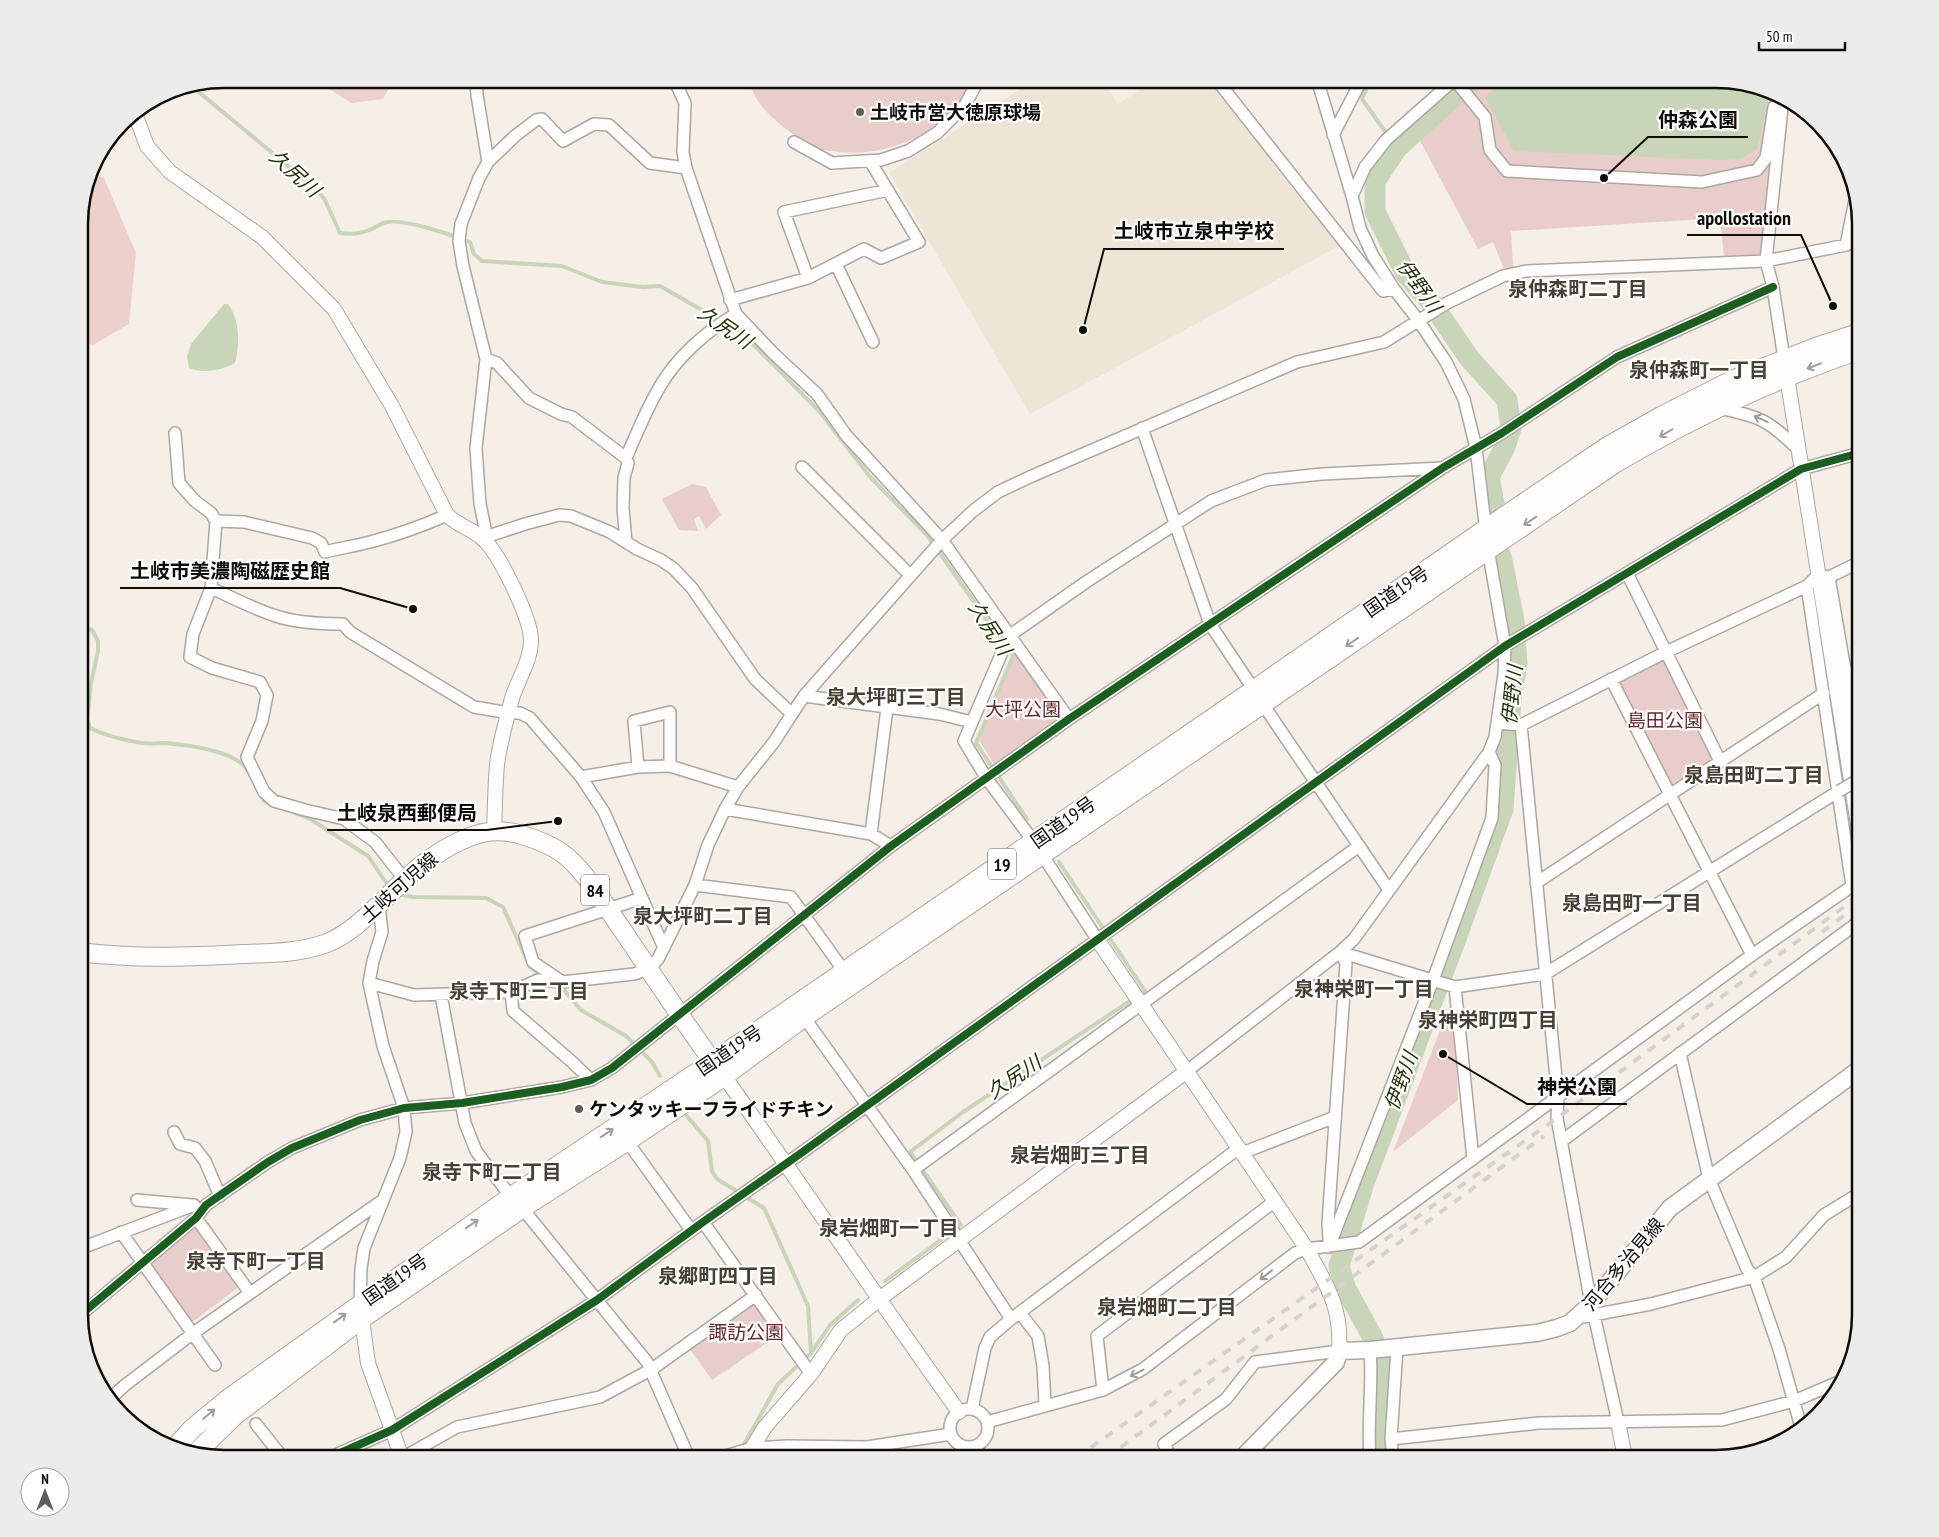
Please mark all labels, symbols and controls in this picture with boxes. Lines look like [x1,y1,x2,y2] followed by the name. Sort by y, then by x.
[1759,20,1845,52] scale bar
[1766,27,1792,46] text: 50 m
[870,100,1041,124] place label: 土岐市営大徳原球場
[1648,102,1748,137] callout: 仲森公園
[854,106,866,118] marker: 土岐市営大徳原球場
[1658,107,1738,133] text: 仲森公園
[264,143,327,204] water label: 久尻川
[1687,200,1801,235] callout: apollostation
[1697,205,1791,231] text: apollostation
[1104,214,1284,249] callout: 土岐市立泉中学校
[1114,218,1274,244] text: 土岐市立泉中学校
[1391,254,1448,320] water label: 伊野川
[1508,276,1648,302] district label: 泉仲森町二丁目
[693,299,759,356] water label: 久尻川
[1629,357,1769,383] district label: 泉仲森町一丁目
[1807,362,1822,371] one-way arrow
[1754,414,1769,424] one-way arrow
[1659,428,1674,438] one-way arrow
[1523,516,1537,526] one-way arrow
[120,553,340,588] callout: 土岐市美濃陶磁歴史館
[130,558,330,584] text: 土岐市美濃陶磁歴史館
[1359,560,1433,622] street label: 国道19号
[963,596,1018,662] water label: 久尻川
[1345,637,1359,647] one-way arrow
[1496,662,1528,726] water label: 伊野川
[826,684,966,710] district label: 泉大坪町三丁目
[985,697,1061,721] park label: 大坪公園
[1627,708,1703,732] park label: 島田公園
[1684,762,1824,788] district label: 泉島田町二丁目
[1026,791,1100,853] street label: 国道19号
[327,795,487,830] callout: 土岐泉西郵便局
[337,800,477,826] text: 土岐泉西郵便局
[355,847,443,927] street label: 土岐可児線
[988,849,1016,880] road number: 19
[581,874,609,906] road number: 84
[1562,890,1702,916] district label: 泉島田町一丁目
[633,903,773,929] district label: 泉大坪町二丁目
[1294,976,1434,1002] district label: 泉神栄町一丁目
[449,978,589,1004] district label: 泉寺下町三丁目
[1418,1007,1558,1033] district label: 泉神栄町四丁目
[692,1019,766,1081] street label: 国道19号
[1379,1046,1424,1114] water label: 伊野川
[982,1048,1048,1105] water label: 久尻川
[1527,1069,1627,1104] callout: 神栄公園
[1537,1074,1617,1100] text: 神栄公園
[589,1097,834,1121] place label: ケンタッキーフライドチキン
[573,1103,585,1115] marker: ケンタッキーフライドチキン
[599,1127,613,1137] one-way arrow
[1010,1142,1150,1168] district label: 泉岩畑町三丁目
[422,1159,562,1185] district label: 泉寺下町二丁目
[1577,1213,1669,1315] street label: 河合多治見線
[819,1215,959,1241] district label: 泉岩畑町一丁目
[465,1219,479,1229] one-way arrow
[186,1248,326,1274] district label: 泉寺下町一丁目
[358,1248,432,1310] street label: 国道19号
[658,1263,778,1289] district label: 泉郷町四丁目
[1260,1269,1273,1280] one-way arrow
[1097,1294,1237,1320] district label: 泉岩畑町二丁目
[333,1313,347,1323] one-way arrow
[708,1320,784,1344] park label: 諏訪公園
[1129,1368,1144,1378] one-way arrow
[202,1409,215,1420] one-way arrow
[20,1467,70,1517] north arrow
[41,1470,49,1488] text: N

